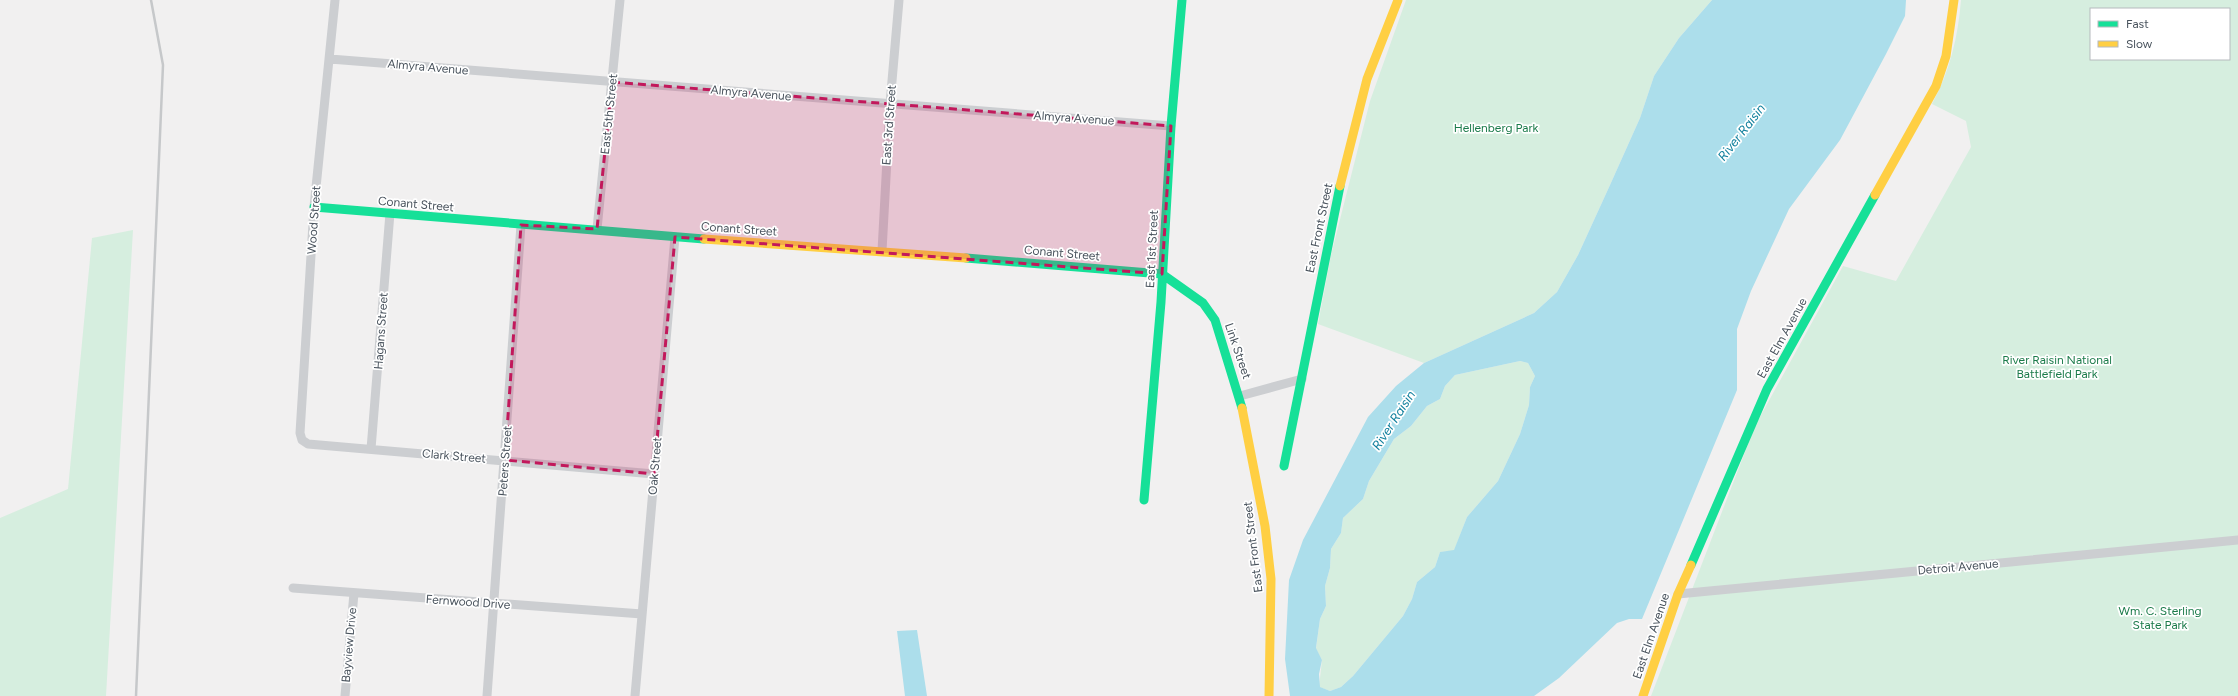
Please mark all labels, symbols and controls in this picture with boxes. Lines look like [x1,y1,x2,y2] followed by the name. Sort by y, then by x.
[2090,8,2230,60] legend
[2126,17,2149,31] text: Fast
[2126,37,2153,51] text: Slow
[387,57,469,78] street label: Almyra Avenue
[598,73,620,155] street label: East 5th Street
[710,83,792,104] street label: Almyra Avenue
[879,84,899,166] street label: East 3rd Street
[1715,101,1768,164] water label: River Raisin
[1033,108,1115,128] street label: Almyra Avenue
[1454,121,1538,135] park label: Hellenberg Park
[1303,181,1335,274] street label: East Front Street
[305,185,323,255] street label: Wood Street
[377,194,455,214] street label: Conant Street
[1143,209,1161,288] street label: East 1st Street
[700,219,778,239] street label: Conant Street
[1023,243,1101,263] street label: Conant Street
[371,292,391,370] street label: Hagans Street
[1754,295,1810,381] street label: East Elm Avenue
[1222,321,1254,381] street label: Link Street
[2002,353,2112,381] park label: River Raisin National Battlefield Park
[1369,388,1418,453] water label: River Raisin
[496,425,514,497] street label: Peters Street
[646,436,665,495] street label: Oak Street
[422,446,487,466] street label: Clark Street
[1240,500,1266,593] street label: East Front Street
[1917,556,2000,578] street label: Detroit Avenue
[1630,591,1672,681] street label: East Elm Avenue
[425,592,511,612] street label: Fernwood Drive
[2119,604,2201,632] park label: Wm. C. Sterling State Park
[339,606,359,683] street label: Bayview Drive

